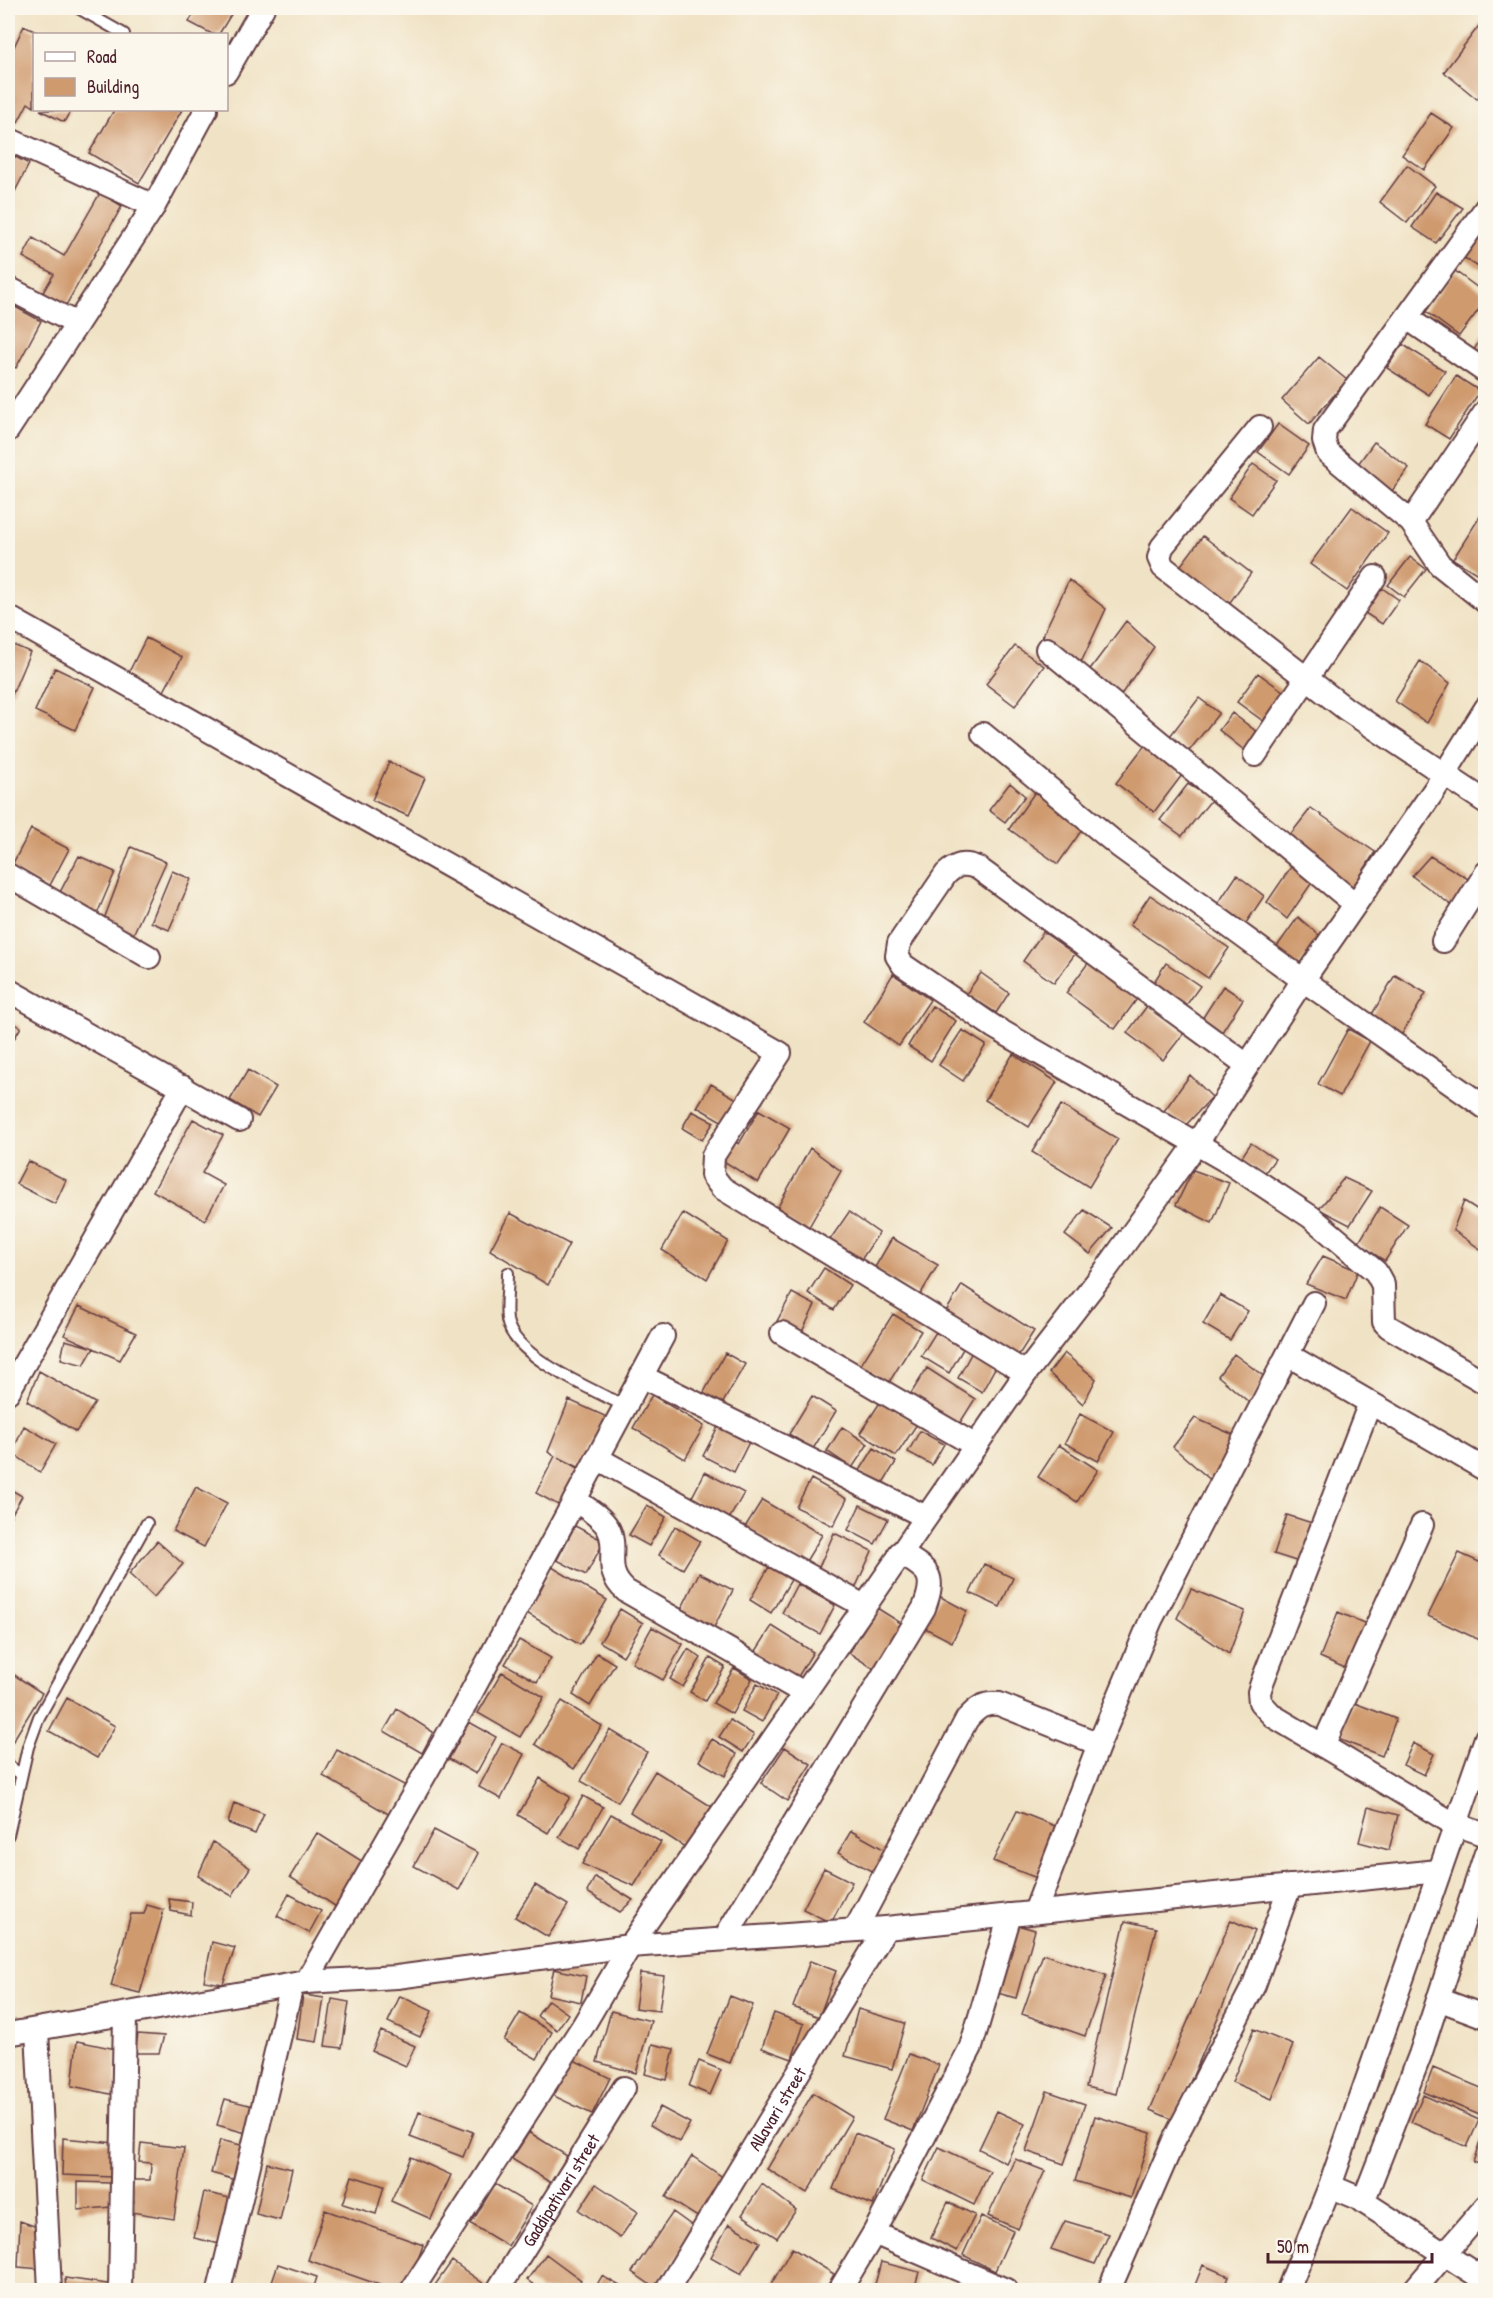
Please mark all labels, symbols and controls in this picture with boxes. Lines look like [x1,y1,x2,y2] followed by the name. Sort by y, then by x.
[33,33,228,111] legend
[87,44,117,69] text: Road
[87,74,139,99] text: Building
[742,2061,812,2155] street label: Allavari street
[516,2128,606,2251] street label: Gaddipativari street
[1268,2226,1432,2264] scale bar
[1277,2234,1309,2259] text: 50 m

